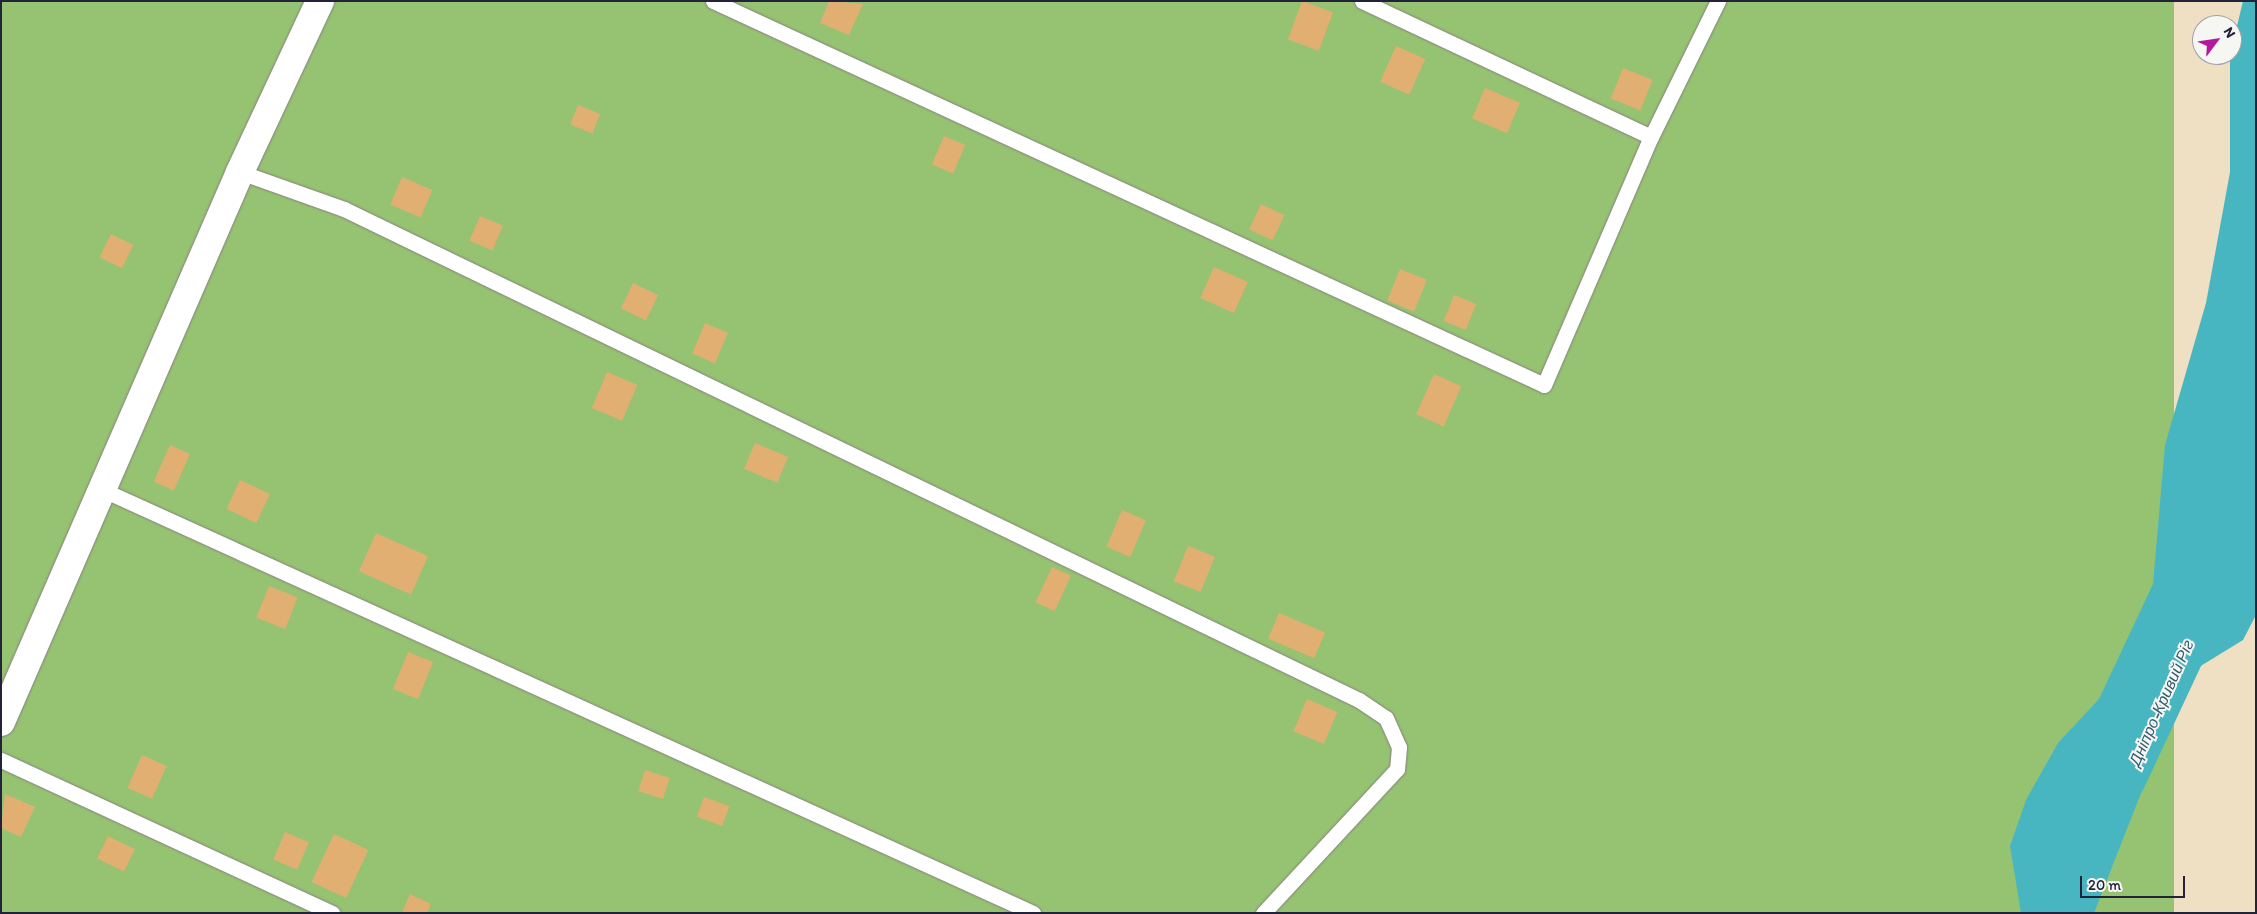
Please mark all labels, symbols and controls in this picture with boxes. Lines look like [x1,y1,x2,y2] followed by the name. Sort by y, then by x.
[2192,15,2242,65] north arrow
[2220,24,2239,41] text: N
[2126,637,2198,769] water label: Дніпро-Кривий Ріг
[2082,866,2187,898] scale bar
[2088,876,2121,894] text: 20 m

